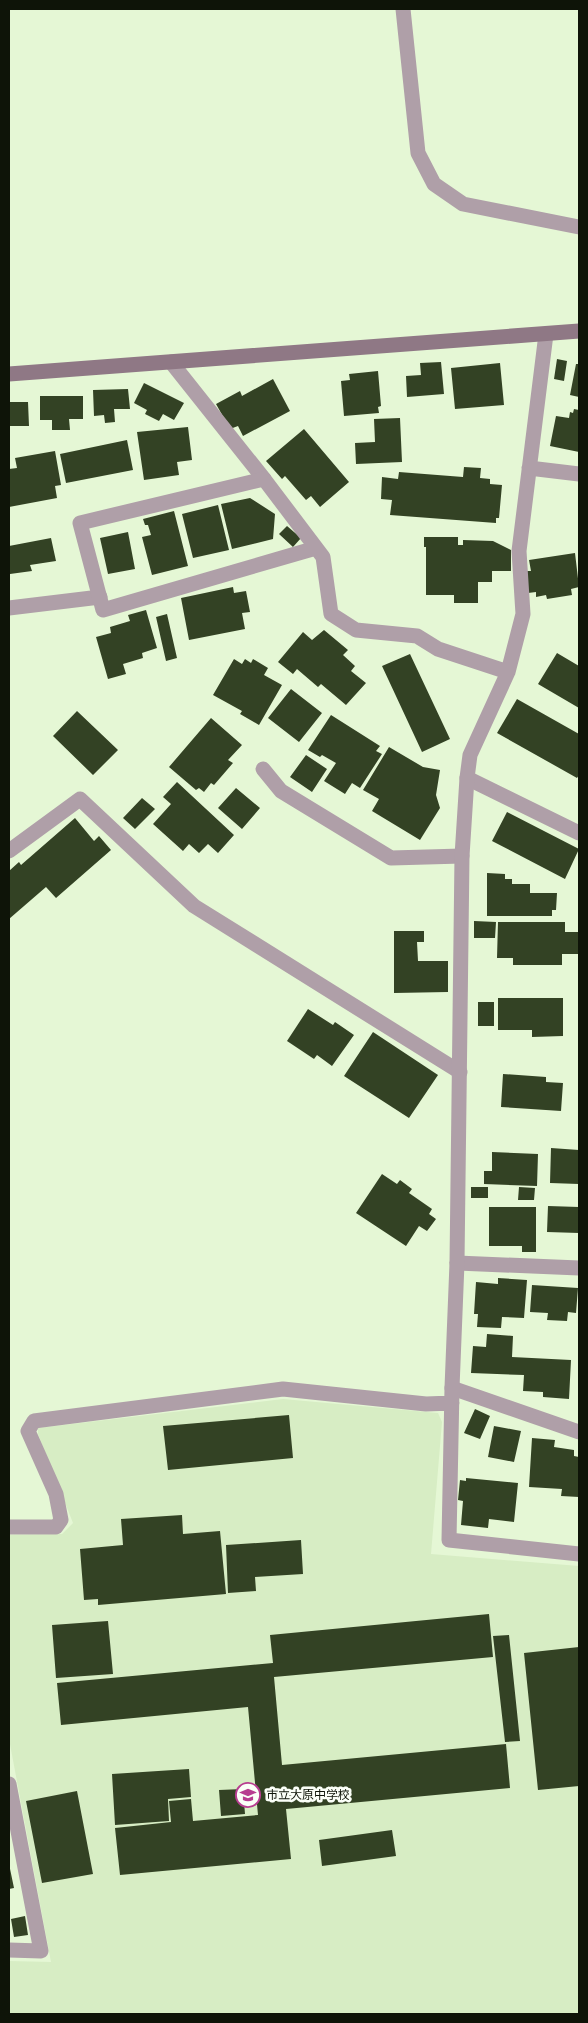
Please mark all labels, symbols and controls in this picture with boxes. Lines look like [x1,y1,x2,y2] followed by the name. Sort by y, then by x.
[235,1782,261,1808] school or university icon: 市立大原中学校
[266,1787,350,1802] place label: 市立大原中学校

